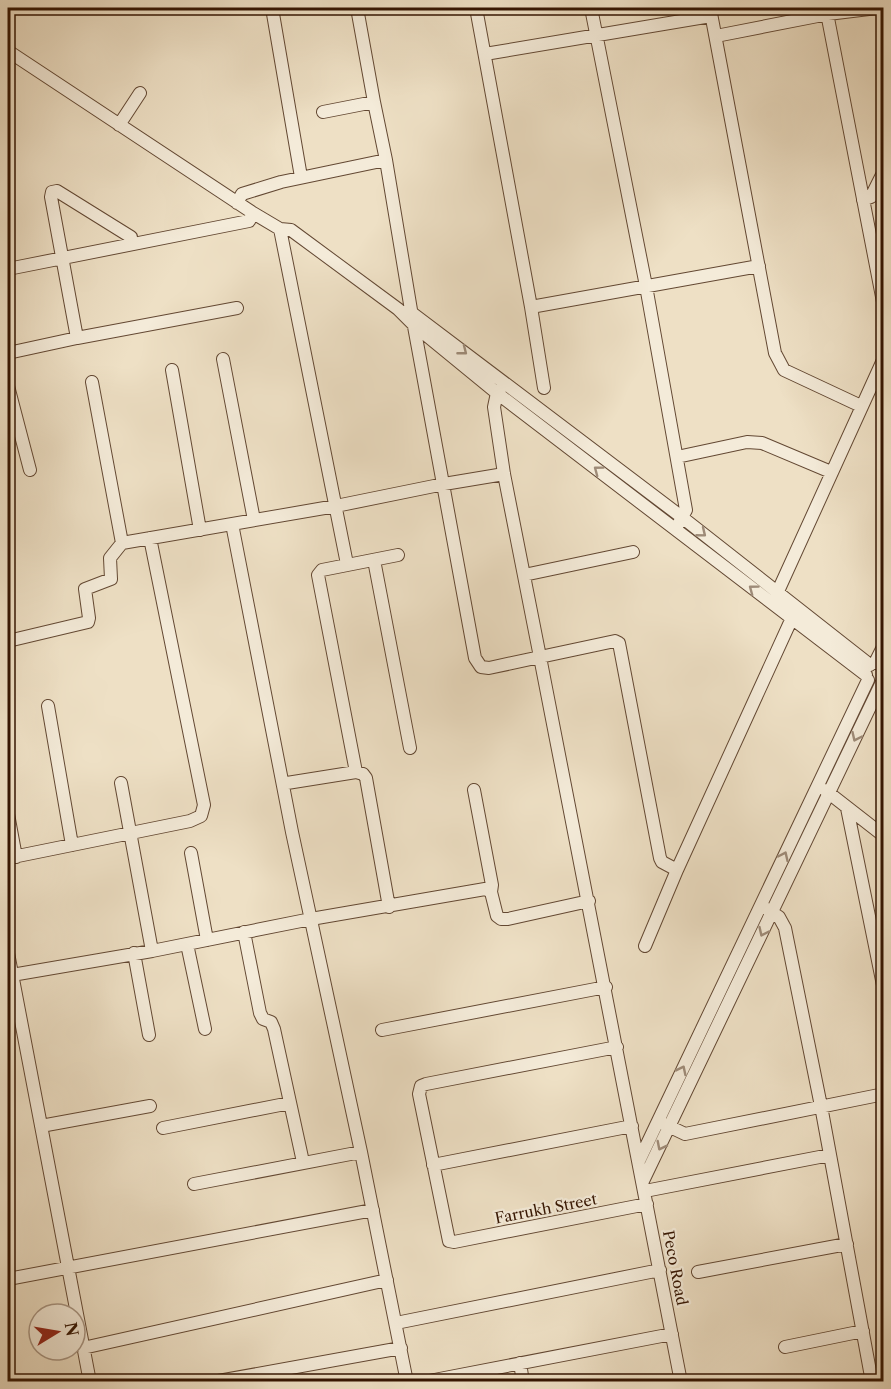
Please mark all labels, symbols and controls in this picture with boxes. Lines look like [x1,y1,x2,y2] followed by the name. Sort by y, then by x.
[457,344,468,355] one-way arrow
[594,467,605,478] one-way arrow
[695,526,706,537] one-way arrow
[749,585,760,596] one-way arrow
[851,731,863,742] one-way arrow
[777,851,789,862] one-way arrow
[759,926,771,937] one-way arrow
[675,1065,687,1076] one-way arrow
[657,1140,668,1151] one-way arrow
[493,1189,599,1228] street label: Farrukh Street
[659,1229,692,1307] street label: Peco Road
[27,1302,87,1362] north arrow
[61,1320,83,1338] text: N

